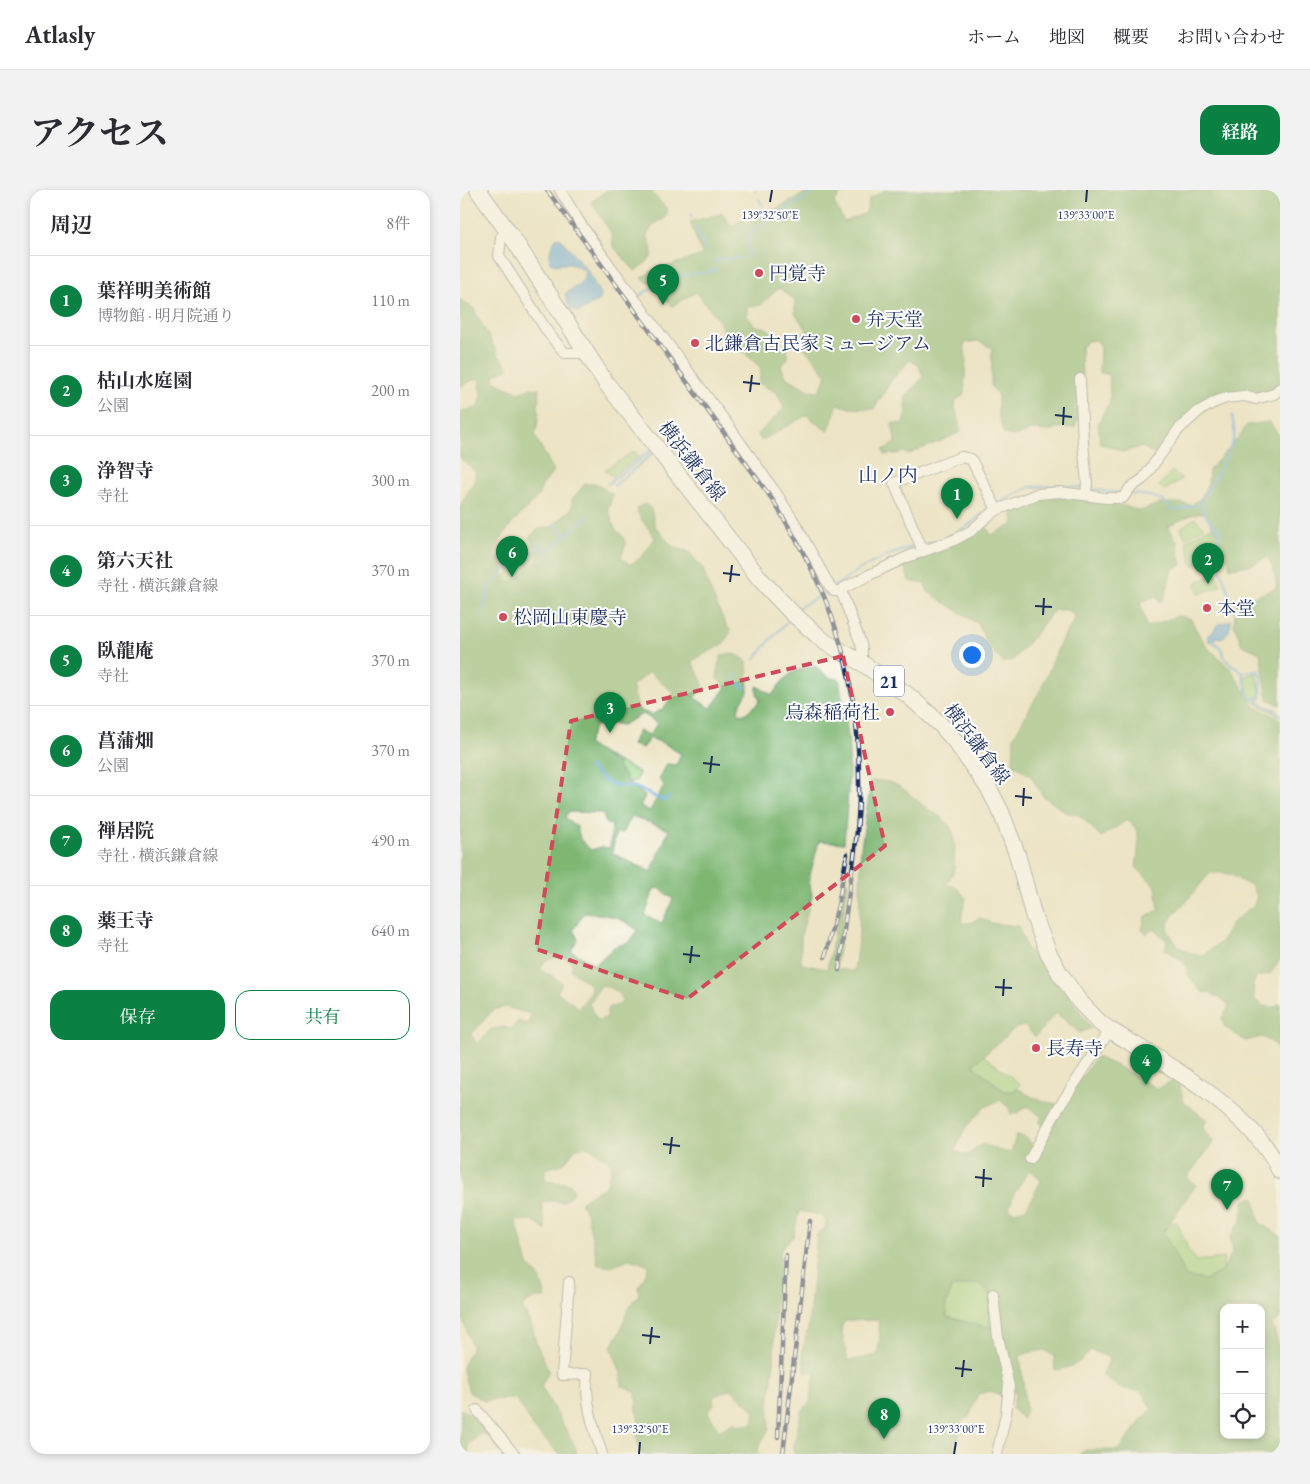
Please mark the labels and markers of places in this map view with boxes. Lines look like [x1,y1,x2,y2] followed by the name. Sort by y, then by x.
[769,261,826,286] place label: 円覚寺
[647,264,679,305] pin: 5
[753,267,765,279] marker: 円覚寺
[866,307,923,332] place label: 弁天堂
[850,313,862,325] marker: 弁天堂
[705,331,931,356] place label: 北鎌倉古民家ミュージアム
[689,337,701,349] marker: 北鎌倉古民家ミュージアム
[941,478,973,519] pin: 1
[496,536,528,577] pin: 6
[1192,543,1224,584] pin: 2
[1217,596,1255,621] place label: 本堂
[1201,602,1213,614] marker: 本堂
[513,605,627,630] place label: 松岡山東慶寺
[497,611,509,623] marker: 松岡山東慶寺
[594,692,626,733] pin: 3
[785,700,880,725] place label: 烏森稲荷社
[884,706,896,718] marker: 烏森稲荷社
[1046,1036,1103,1061] place label: 長寿寺
[1030,1042,1042,1054] marker: 長寿寺
[1130,1044,1162,1085] pin: 4
[1211,1169,1243,1210] pin: 7
[868,1398,900,1439] pin: 8

